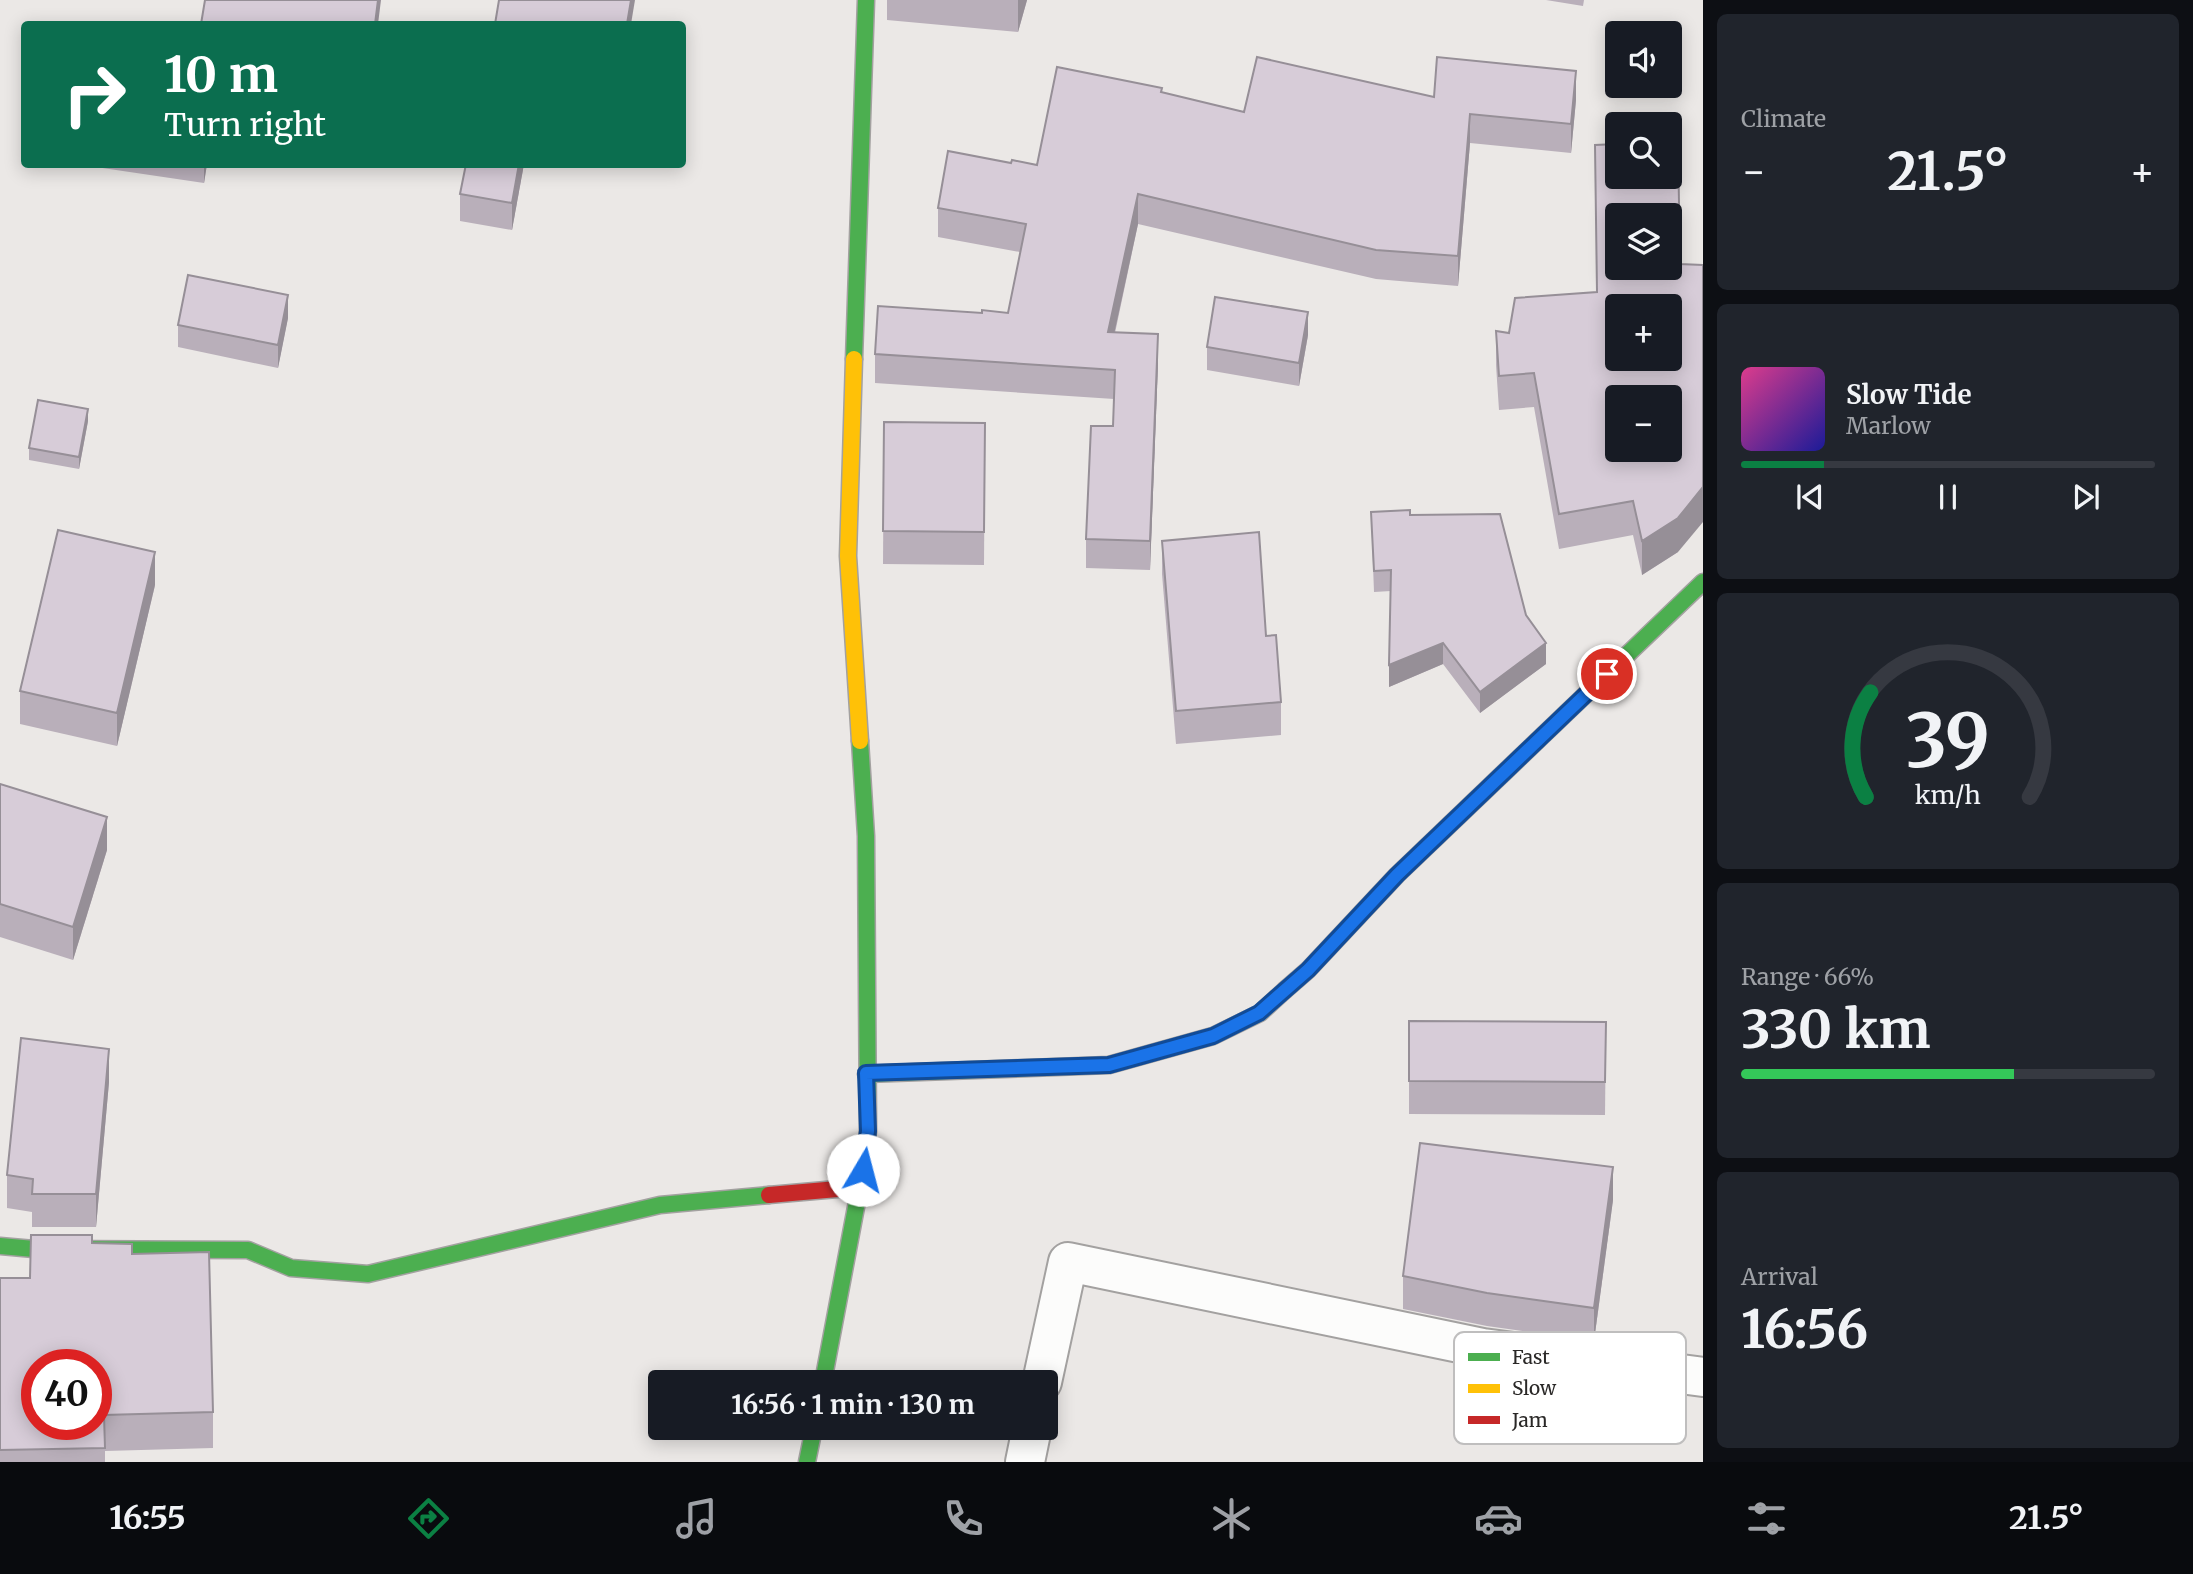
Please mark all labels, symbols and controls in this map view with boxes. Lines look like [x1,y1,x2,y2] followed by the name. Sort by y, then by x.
[1605,21,1682,462] map controls
[1605,21,1682,98] button: sound
[164,44,278,105] text: 10 m
[49,49,140,140] icon: right
[1741,104,1826,133] text: Climate
[164,105,326,145] text: Turn right
[1605,112,1682,189] button: search
[1887,139,2009,204] text: 21.5°
[1741,148,1766,195] text: −
[2130,148,2155,195] text: +
[1605,203,1682,280] button: layers
[1605,294,1682,371] button: +
[1846,378,1972,411] text: Slow Tide
[1605,385,1682,462] button: −
[1846,411,1931,440] text: Marlow
[1791,478,1829,516] icon: previous
[1929,478,1967,516] icon: pause
[2067,478,2105,516] icon: next
[1577,644,1637,704] pin
[1588,655,1626,693] icon: arrive
[1906,695,1990,787] text: 39
[1915,779,1981,811] text: km/h
[1741,962,1874,991] text: Range · 66%
[1741,997,1931,1062] text: 330 km
[826,1133,900,1207] position arrow
[1741,1262,1818,1291] text: Arrival
[1741,1297,1868,1362] text: 16:56
[1454,1332,1686,1444] legend
[1512,1345,1550,1369] text: Fast
[21,1349,112,1440] speed limit sign: 40
[1512,1376,1557,1400] text: Slow
[731,1388,975,1421] text: 16:56 · 1 min · 130 m
[1511,1408,1548,1432] text: Jam
[404,1494,453,1543] icon: directions
[672,1494,721,1543] icon: music
[939,1494,988,1543] icon: phone
[1207,1494,1256,1543] icon: climate
[1474,1494,1523,1543] icon: car
[1742,1494,1791,1543] icon: filters
[109,1498,186,1538] text: 16:55
[2009,1498,2084,1538] text: 21.5°

